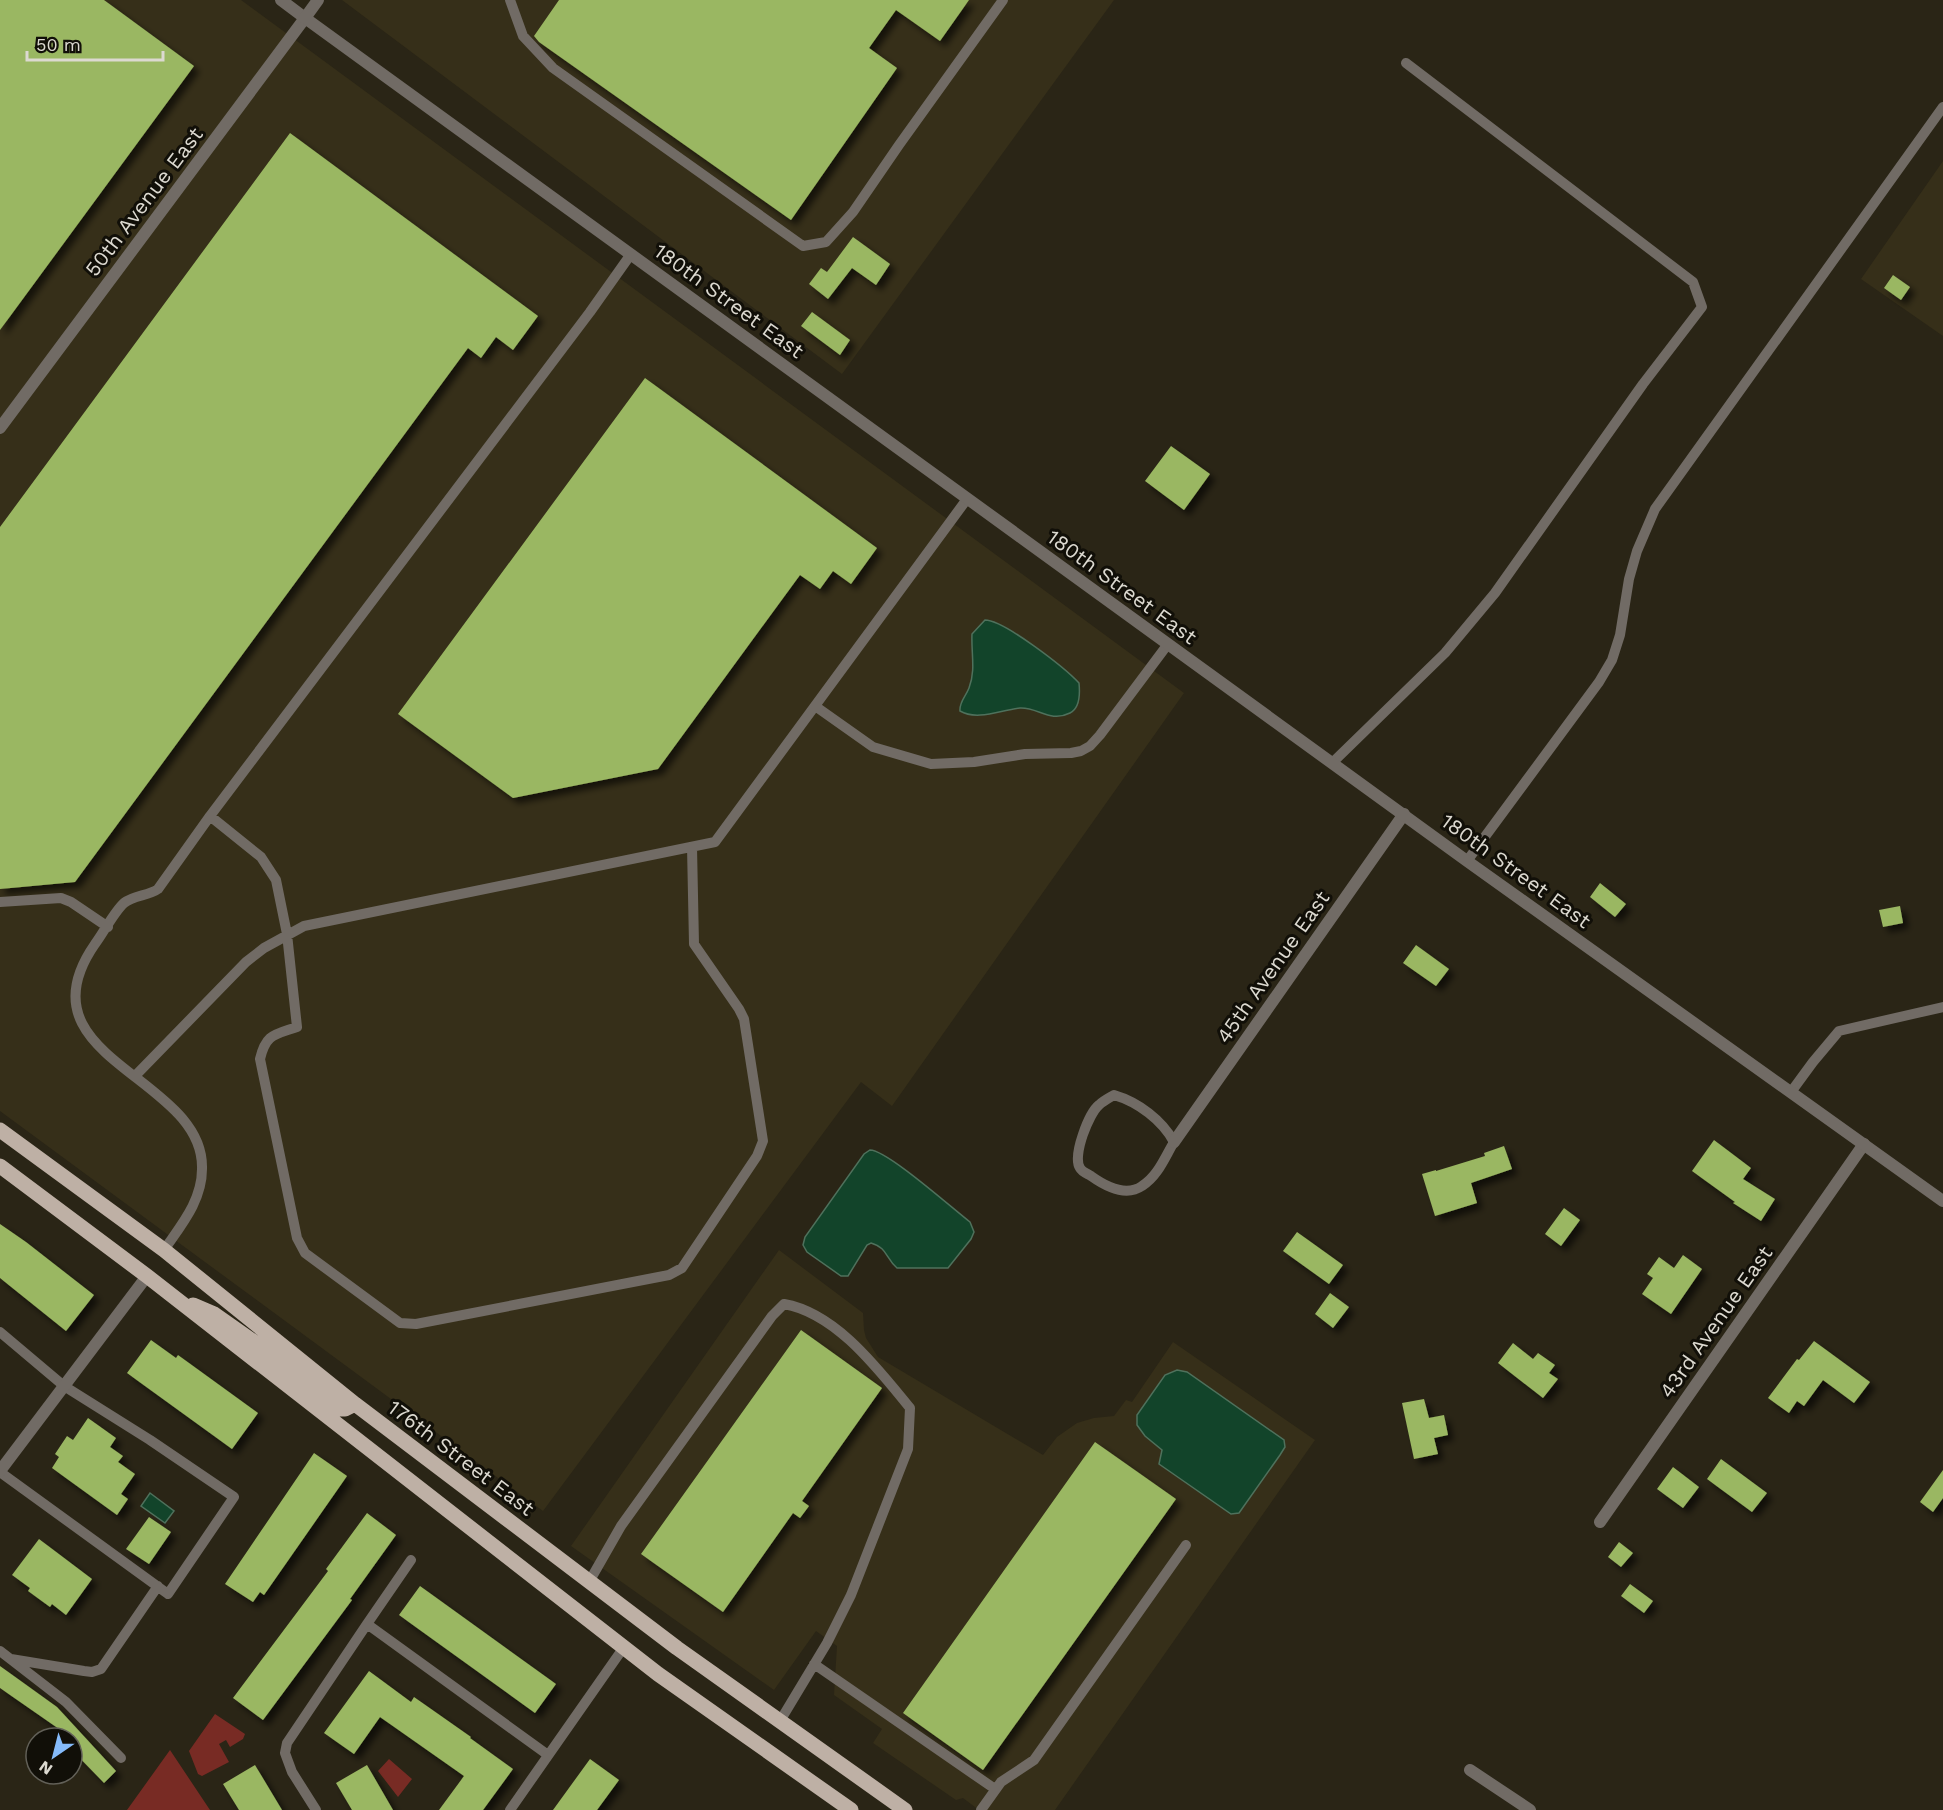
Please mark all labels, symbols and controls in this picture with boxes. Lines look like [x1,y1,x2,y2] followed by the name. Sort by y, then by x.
[27,24,164,62] scale bar
[36,34,81,55] text: 50 m
[79,122,208,281] street label: 50th Avenue East
[650,238,809,363] street label: 180th Street East
[1043,524,1202,649] street label: 180th Street East
[1437,808,1596,933] street label: 180th Street East
[1211,886,1334,1048] street label: 45th Avenue East
[1654,1241,1777,1402] street label: 43rd Avenue East
[383,1394,540,1521] street label: 176th Street East
[24,1726,84,1786] north arrow
[35,1757,56,1779] text: N

